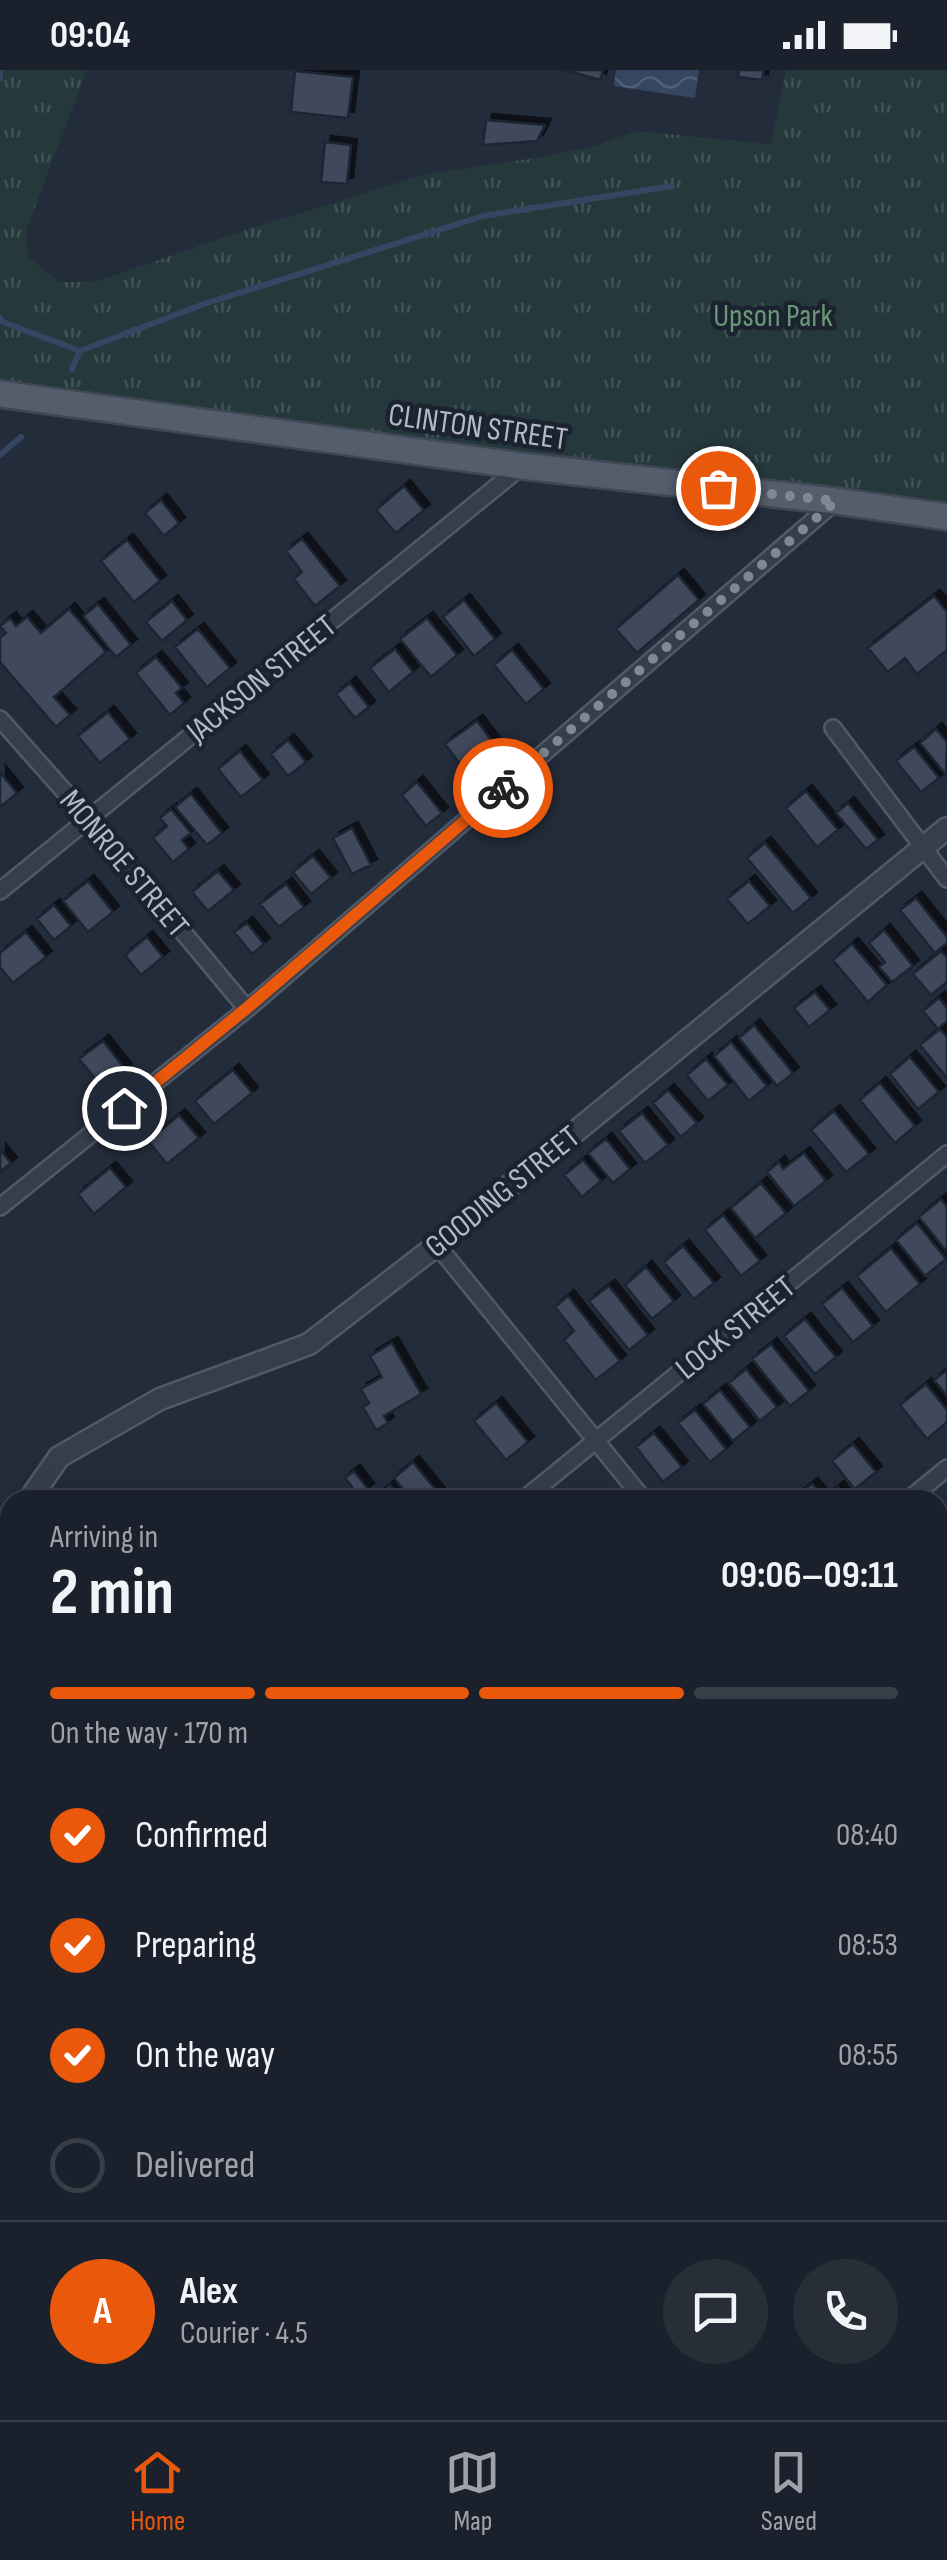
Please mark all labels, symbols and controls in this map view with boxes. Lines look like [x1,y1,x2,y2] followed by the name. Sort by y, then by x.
[50,13,130,58] text: 09:04
[713,297,833,336] park label: Upson Park
[386,396,570,459] street label: CLINTON STREET
[676,446,761,531] pin
[691,461,746,516] icon: bag
[178,607,345,752] street label: JACKSON STREET
[453,738,553,838] courier
[476,761,531,816] icon: bike
[51,782,197,946] street label: MONROE STREET
[82,1066,167,1151] pin
[97,1081,152,1136] icon: home
[418,1118,588,1266] street label: GOODING STREET
[668,1268,804,1388] street label: LOCK STREET
[50,1518,158,1557] text: Arriving in
[721,1553,898,1598] text: 09:06–09:11
[50,1555,174,1633] text: 2 min
[50,1714,248,1753] text: On the way · 170 m
[50,1808,105,1863] icon: check
[135,1813,268,1858] text: Confirmed
[836,1816,898,1855] text: 08:40
[50,1918,105,1973] icon: check
[135,1923,256,1968] text: Preparing
[837,1926,898,1965] text: 08:53
[50,2028,105,2083] icon: check
[135,2033,275,2078] text: On the way
[838,2036,898,2075] text: 08:55
[135,2143,255,2188] text: Delivered
[663,2259,768,2364] button: chat
[793,2259,898,2364] button: phone
[180,2269,238,2314] text: Alex
[93,2289,112,2334] text: A
[180,2314,308,2353] text: Courier · 4.5
[130,2445,185,2538] tab: Home
[445,2445,500,2538] tab: Map
[761,2445,817,2538] tab: Saved

